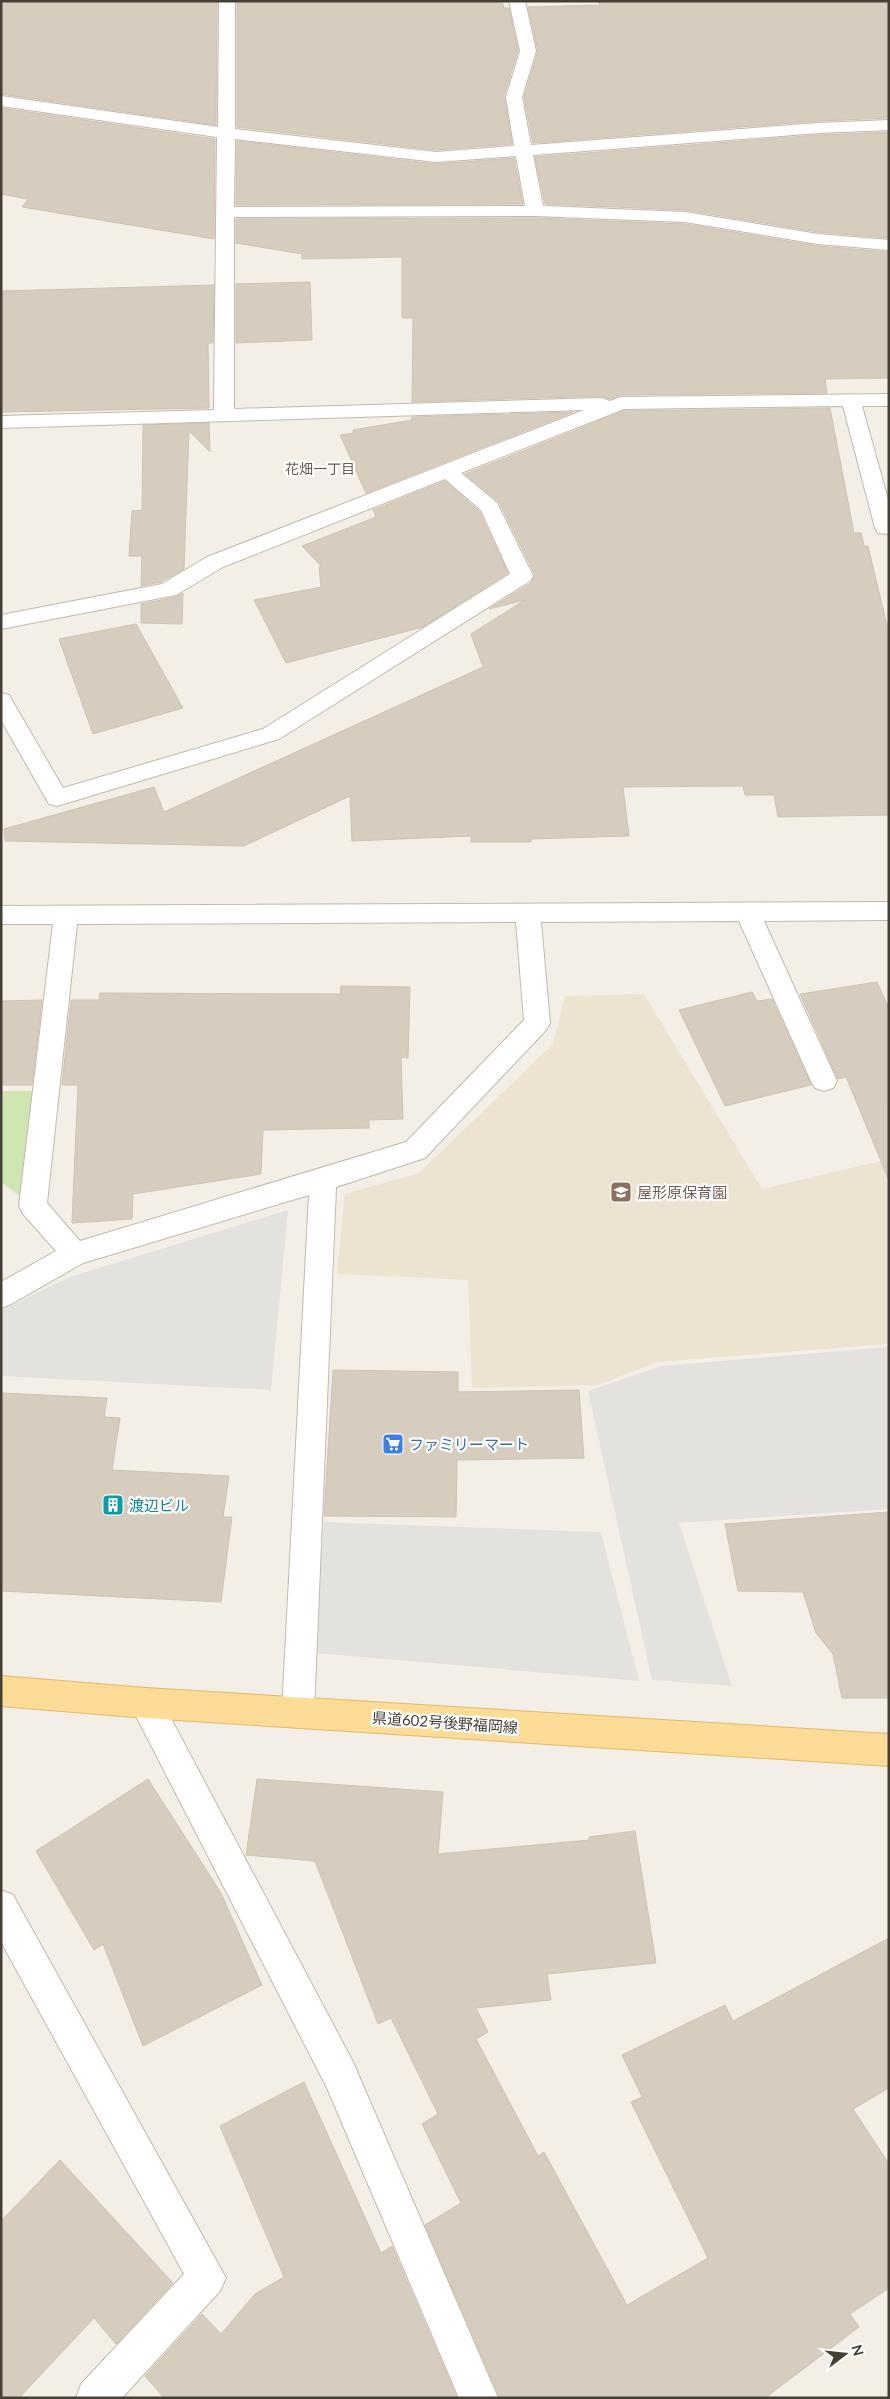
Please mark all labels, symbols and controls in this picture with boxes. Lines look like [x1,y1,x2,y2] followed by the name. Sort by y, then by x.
[285,460,355,477] district label: 花畑一丁目
[609,1180,633,1204] school or university icon: 屋形原保育園
[637,1183,727,1201] place label: 屋形原保育園
[381,1432,405,1456] supermarket icon: ファミリーマート
[409,1435,529,1453] place label: ファミリーマート
[101,1493,125,1517] building icon: 渡辺ビル
[129,1496,189,1514] place label: 渡辺ビル
[371,1708,519,1736] street label: 県道602号後野福岡線
[820,2329,870,2379] north arrow
[848,2343,868,2358] text: N

